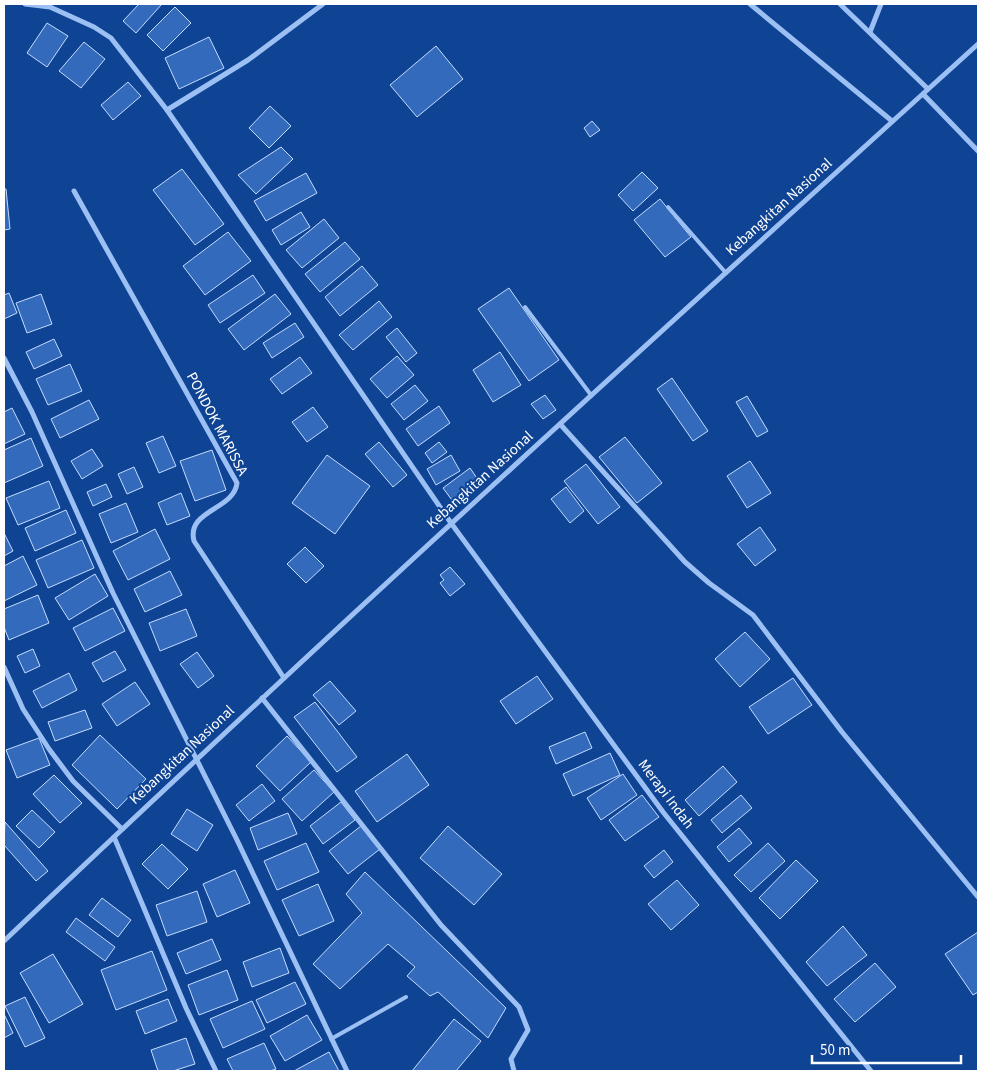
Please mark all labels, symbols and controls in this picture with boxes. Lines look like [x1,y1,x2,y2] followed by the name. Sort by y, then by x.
[721,153,837,261] street label: Kebangkitan Nasional
[181,369,254,480] street label: PONDOK MARISSA
[422,426,538,534] street label: Kebangkitan Nasional
[125,700,239,809] street label: Kebangkitan Nasional
[633,755,699,833] street label: Merapi Indah
[812,1032,961,1064] scale bar
[820,1040,850,1061] text: 50 m

